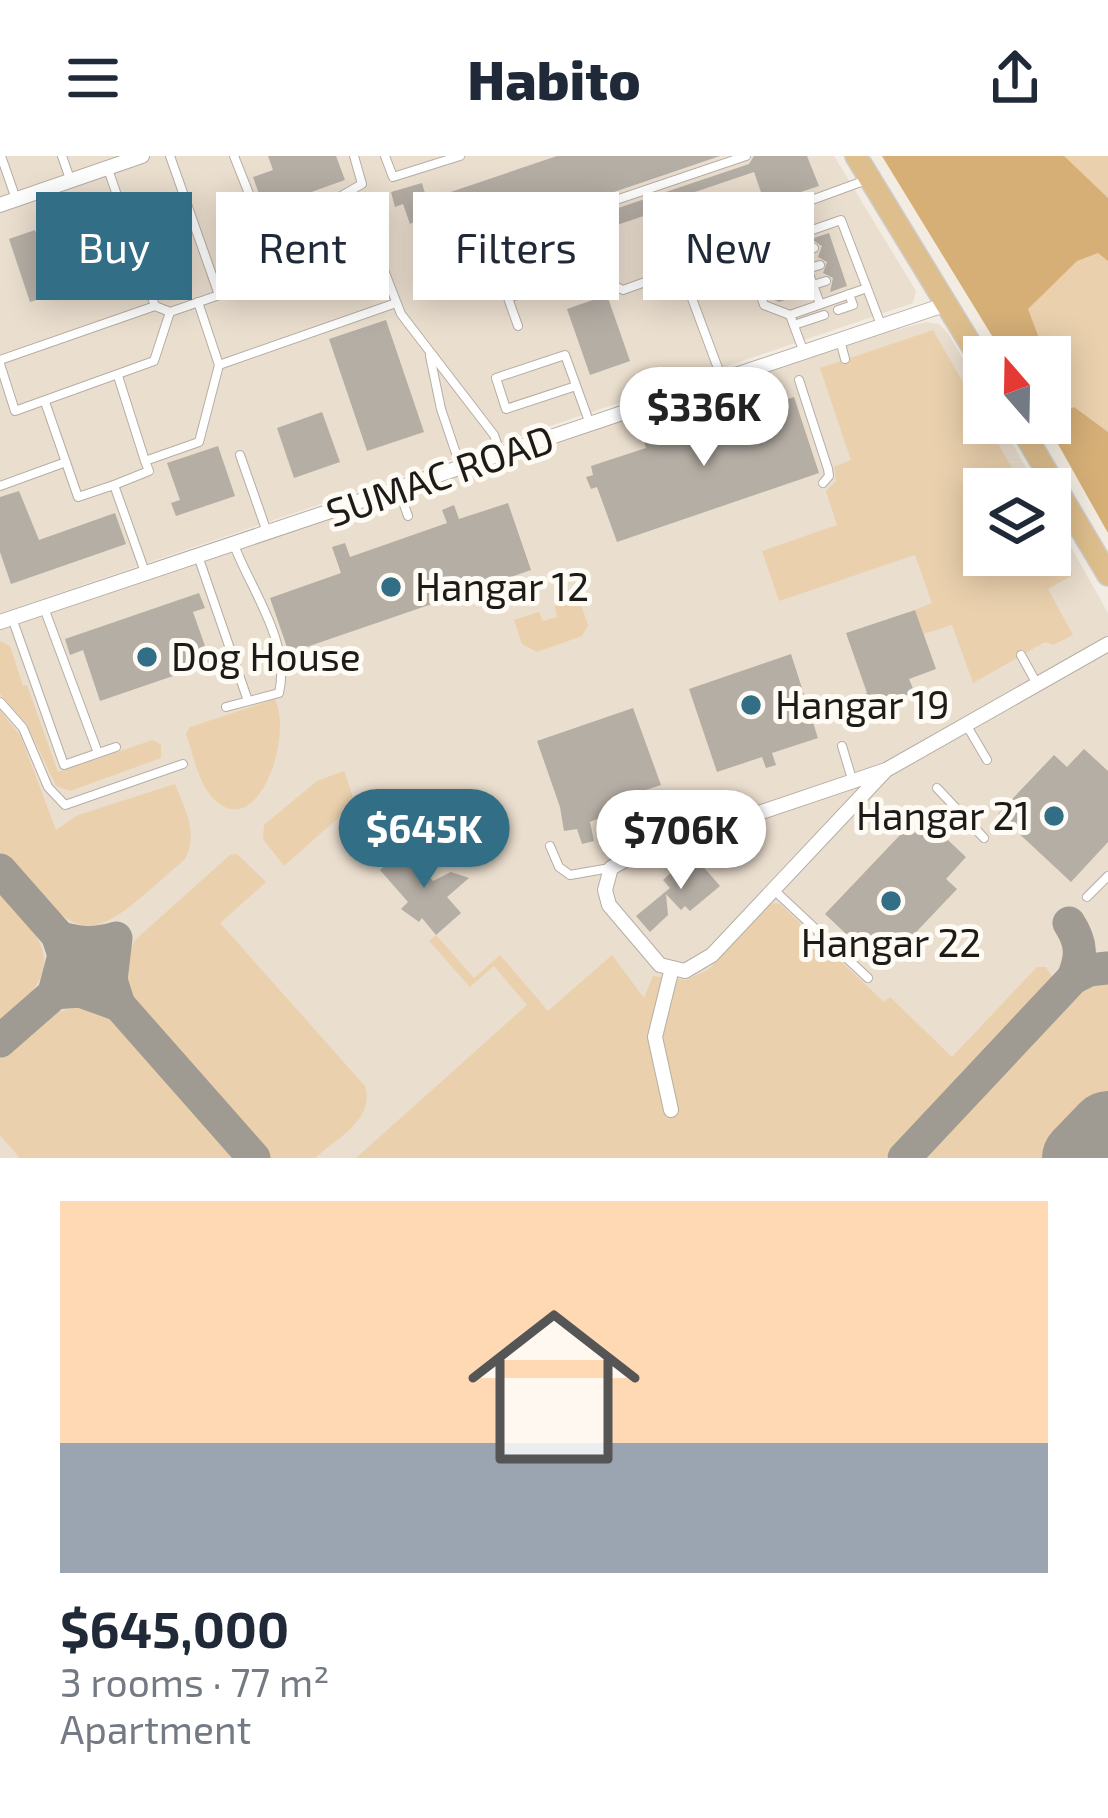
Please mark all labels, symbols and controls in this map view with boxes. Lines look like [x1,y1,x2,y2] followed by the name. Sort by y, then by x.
[60,45,126,111] icon: menu
[982,45,1048,111] icon: share
[467,46,641,111] text: Habito
[36,192,192,300] chip: Buy
[216,192,389,300] chip: Rent
[413,192,619,300] chip: Filters
[643,192,814,300] chip: New
[963,336,1071,444] north arrow
[963,336,1071,576] map controls
[620,367,788,469] pin: $336K
[647,382,761,429] text: $336K
[320,414,559,535] street label: SUMAC ROAD
[963,468,1071,576] button: layers
[415,562,589,609] place label: Hangar 12
[378,574,404,600] marker: Hangar 12
[171,632,361,679] place label: Dog House
[134,644,160,670] marker: Dog House
[775,680,949,727] place label: Hangar 19
[738,692,764,718] marker: Hangar 19
[340,789,508,891] pin: $645K
[597,790,765,892] pin: $706K
[856,791,1030,838] place label: Hangar 21
[1041,803,1067,829] marker: Hangar 21
[366,804,482,851] text: $645K
[623,805,739,852] text: $706K
[878,888,904,914] marker: Hangar 22
[801,918,981,965] place label: Hangar 22
[446,1279,662,1495] icon: home
[60,1597,289,1658] text: $645,000
[60,1658,329,1705] text: 3 rooms · 77 m²
[60,1705,251,1752] text: Apartment

